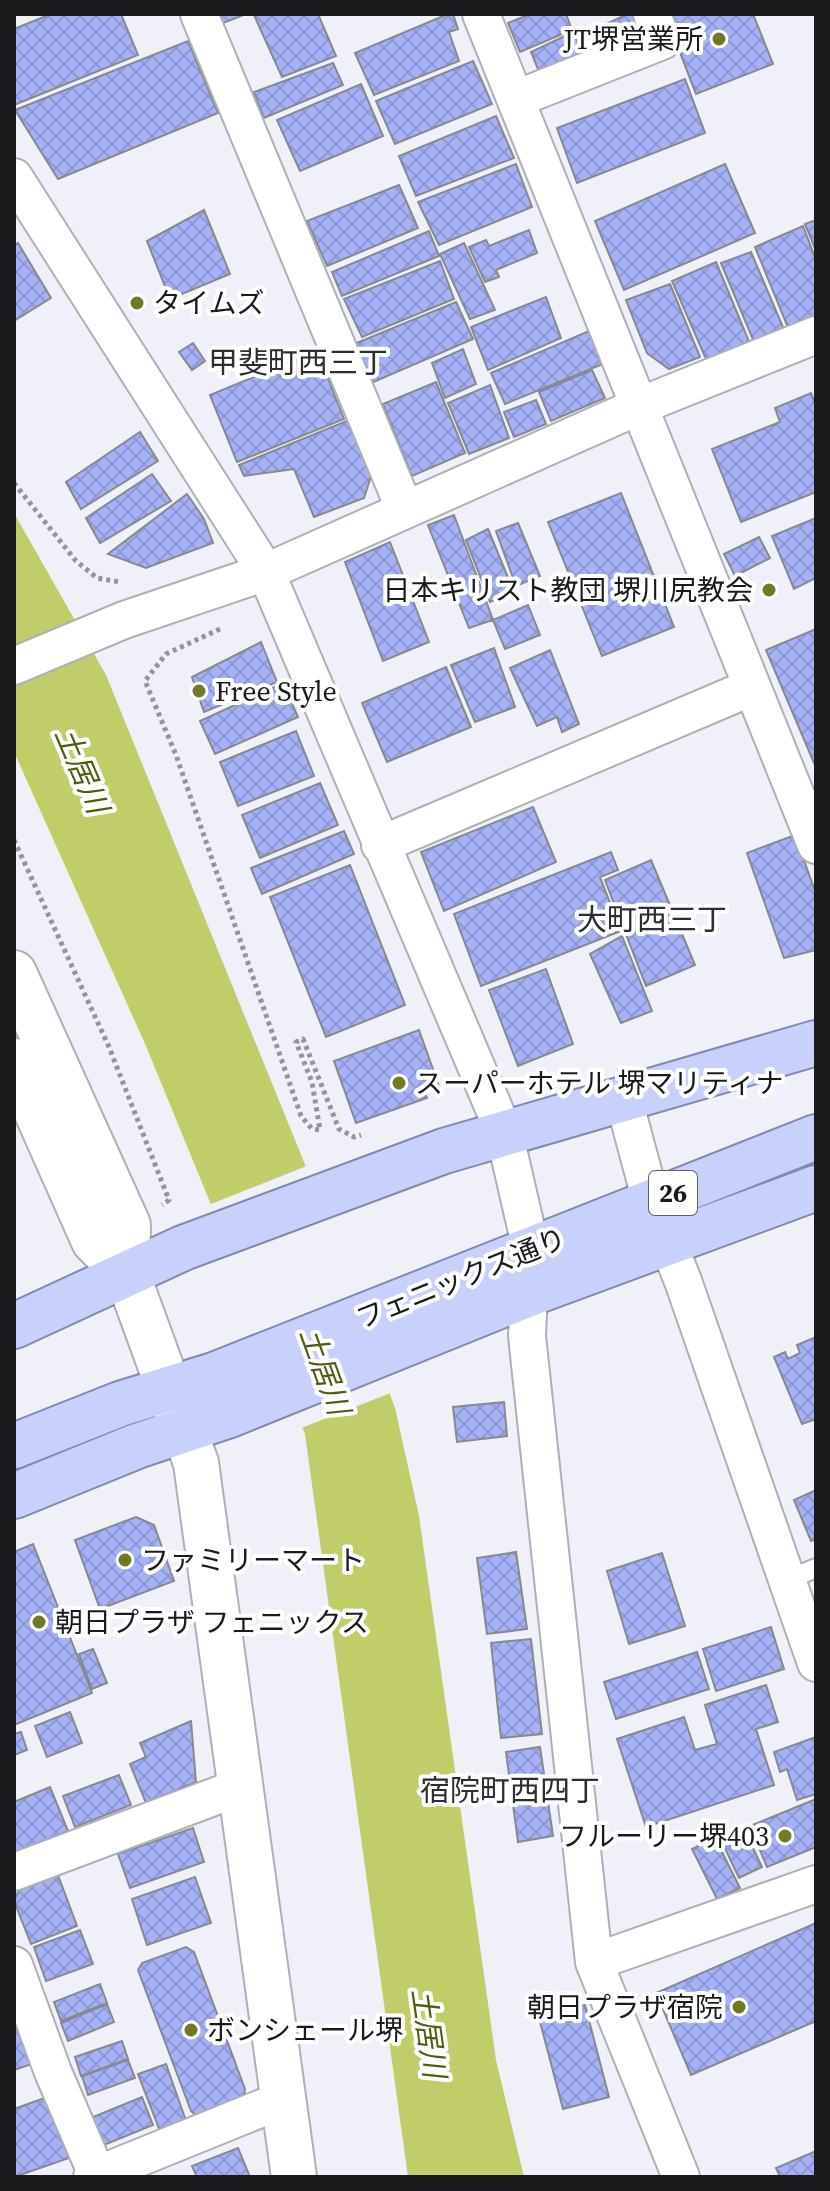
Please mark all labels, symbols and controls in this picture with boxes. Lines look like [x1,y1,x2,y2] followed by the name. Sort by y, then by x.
[563,20,703,58] place label: JT堺営業所
[710,30,728,48] marker: JT堺営業所
[153,284,264,322] place label: タイムズ
[128,294,146,312] marker: タイムズ
[208,342,388,383] district label: 甲斐町西三丁
[382,571,753,609] place label: 日本キリスト教団 堺川尻教会
[760,581,778,599] marker: 日本キリスト教団 堺川尻教会
[215,672,337,710] place label: Free Style
[190,682,208,700] marker: Free Style
[46,721,120,822] water label: 土居川
[577,899,727,940] district label: 大町西三丁
[415,1064,784,1102] place label: スーパーホテル 堺マリティナ
[390,1074,408,1092] marker: スーパーホテル 堺マリティナ
[649,1171,697,1215] road number: 26
[350,1219,572,1337] street label: フェニックス通り
[290,1322,361,1423] water label: 土居川
[141,1541,365,1579] place label: ファミリーマート
[116,1551,134,1569] marker: ファミリーマート
[55,1603,369,1641] place label: 朝日プラザ フェニックス
[30,1613,48,1631] marker: 朝日プラザ フェニックス
[420,1770,600,1811] district label: 宿院町西四丁
[559,1817,769,1855] place label: フルーリー堺403
[776,1827,794,1845] marker: フルーリー堺403
[402,1986,456,2083] water label: 土居川
[527,1988,723,2026] place label: 朝日プラザ宿院
[730,1998,748,2016] marker: 朝日プラザ宿院
[207,2011,403,2049] place label: ボンシェール堺
[182,2021,200,2039] marker: ボンシェール堺

